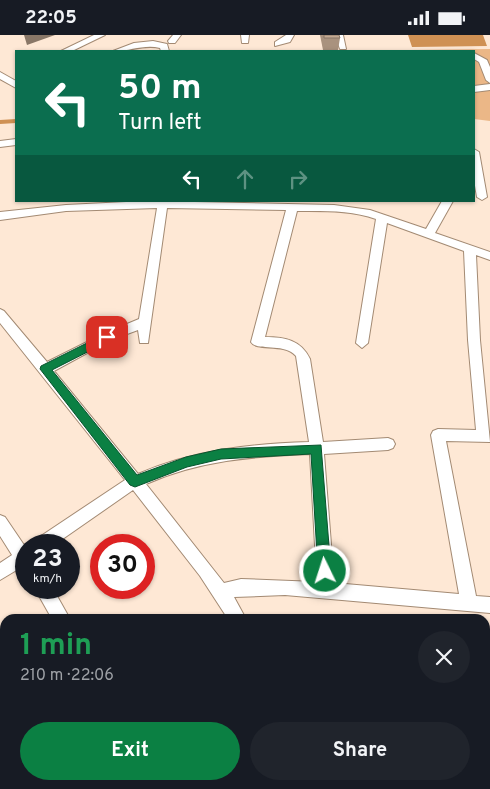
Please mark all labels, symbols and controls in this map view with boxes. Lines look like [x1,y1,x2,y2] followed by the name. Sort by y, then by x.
[25,6,77,30] text: 22:05
[118,67,202,111] text: 50 m
[35,70,100,135] icon: left
[118,110,201,137] text: Turn left
[178,165,206,193] icon: left
[231,165,259,193] icon: ahead
[284,165,312,193] icon: right
[86,316,128,358] pin
[93,323,121,351] icon: arrive
[90,534,155,599] speed limit sign: 30
[32,544,63,576] text: 23
[298,544,350,596] position arrow
[33,571,62,587] text: km/h
[20,628,92,665] text: 1 min
[418,631,470,683] button: close
[20,666,114,686] text: 210 m · 22:06
[20,722,240,780] button: Exit
[250,722,470,780] button: Share

